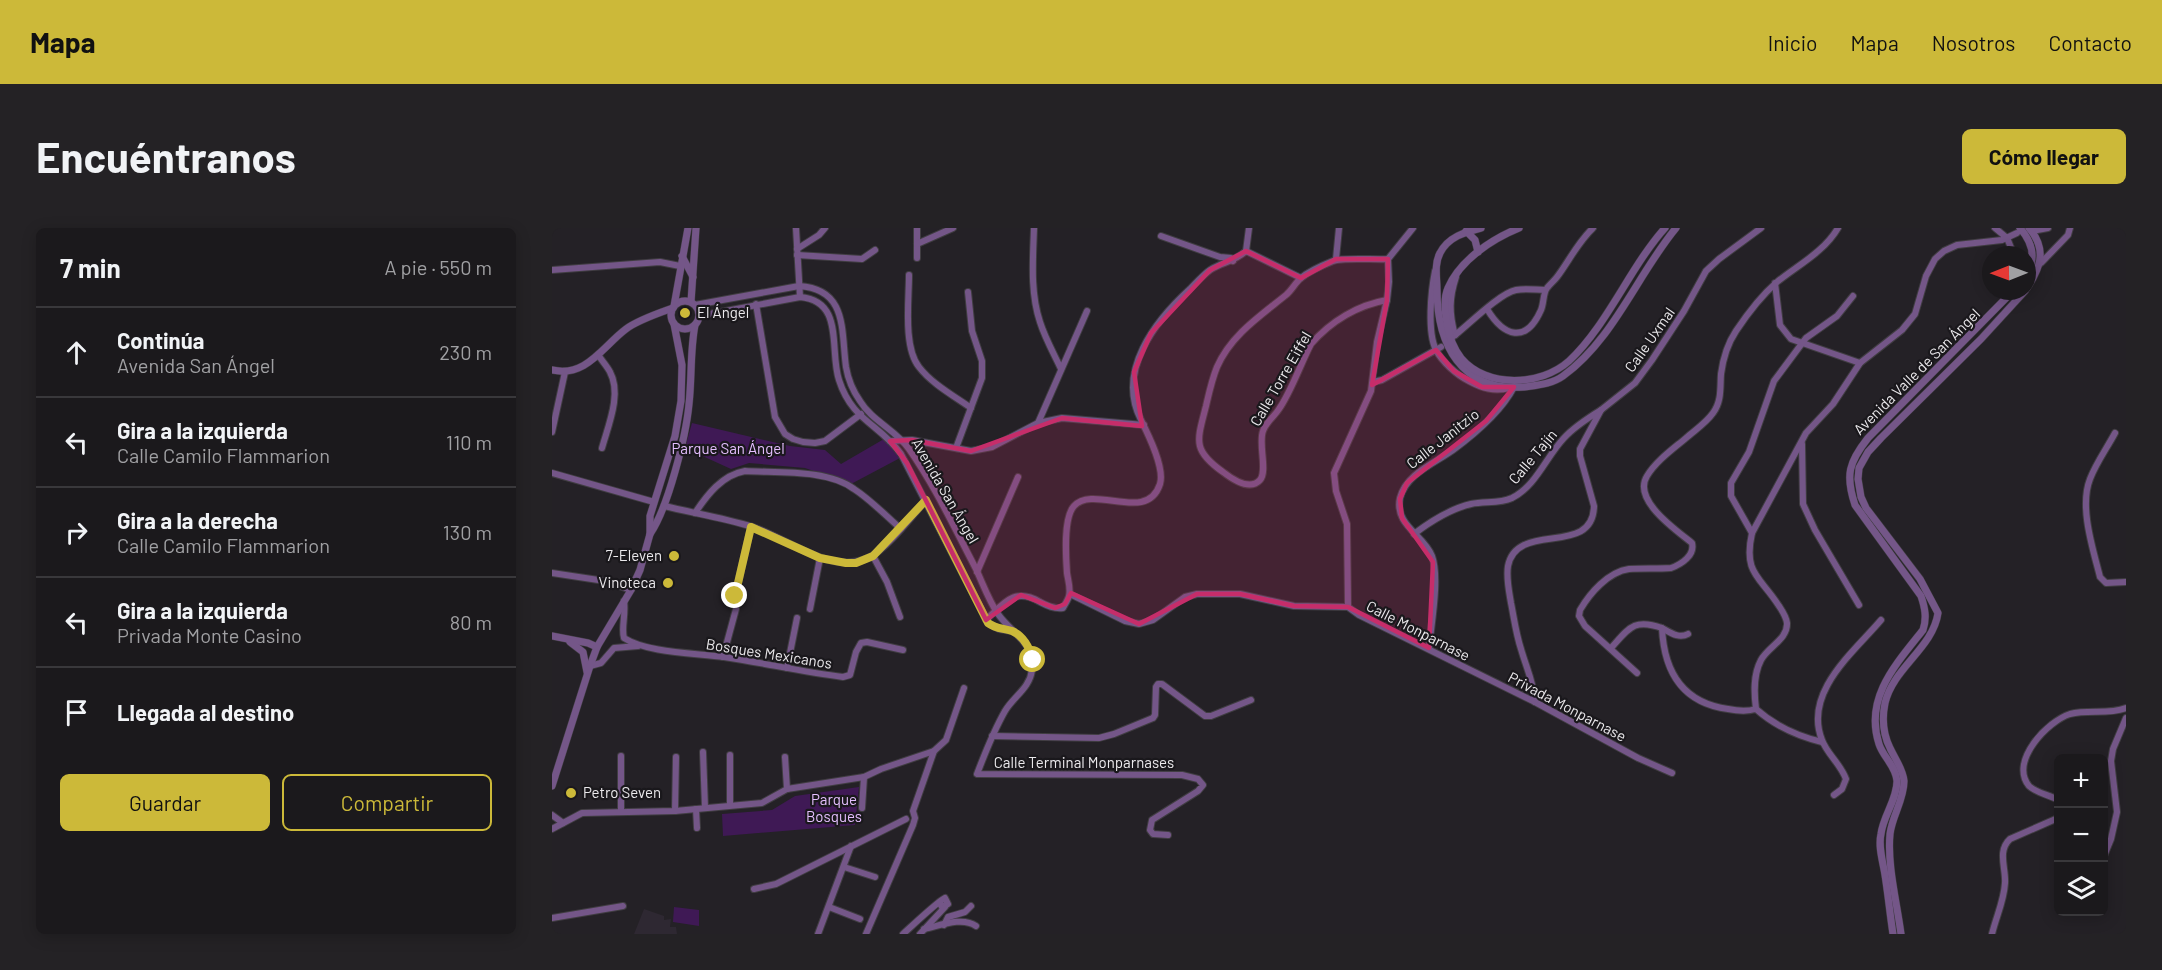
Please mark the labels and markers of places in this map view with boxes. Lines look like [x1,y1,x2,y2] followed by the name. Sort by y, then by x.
[697,303,749,321] place label: El Ángel
[678,306,692,320] marker: El Ángel
[606,546,662,564] place label: 7-Eleven
[667,549,681,563] marker: 7-Eleven
[599,573,656,591] place label: Vinoteca
[661,576,675,590] marker: Vinoteca
[583,783,661,801] place label: Petro Seven
[564,786,578,800] marker: Petro Seven

